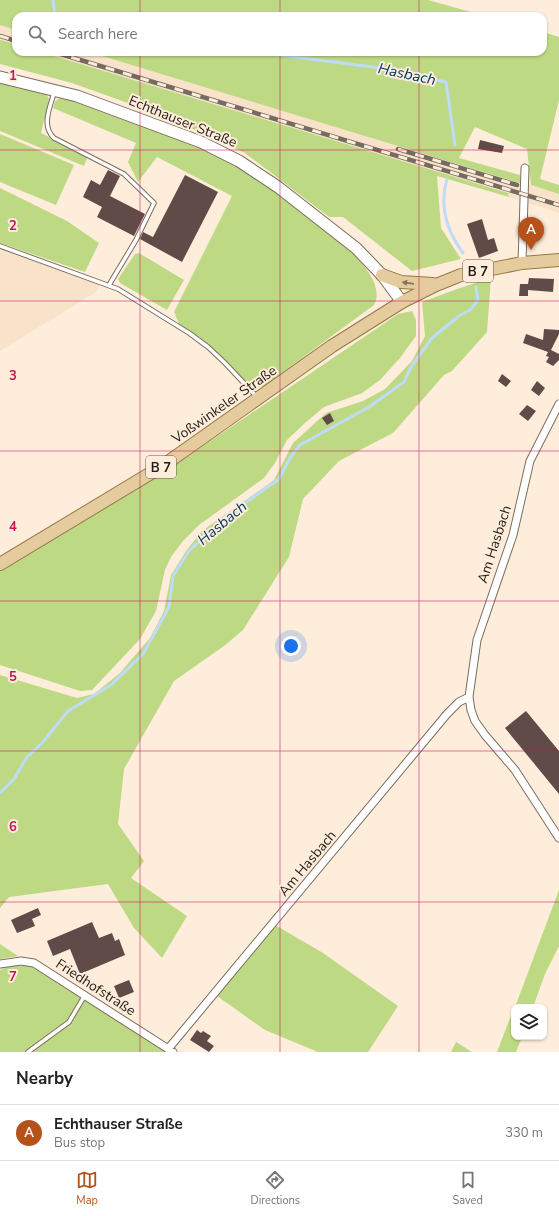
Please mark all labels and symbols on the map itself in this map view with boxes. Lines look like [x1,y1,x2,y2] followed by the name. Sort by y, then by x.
[376,58,438,90] water label: Hasbach
[9,67,17,85] text: 1
[126,91,240,152] street label: Echthauser Straße
[9,217,17,235] text: 2
[518,217,544,250] pin: A
[463,260,493,282] road number: B 7
[402,280,415,286] one-way arrow
[167,361,281,448] street label: Voßwinkeler Straße
[9,367,17,385] text: 3
[146,456,176,478] road number: B 7
[193,496,251,550] water label: Hasbach
[473,503,516,585] street label: Am Hasbach
[9,518,17,536] text: 4
[281,636,301,656] your location
[9,668,17,686] text: 5
[9,818,17,836] text: 6
[274,826,341,900] street label: Am Hasbach
[52,954,139,1020] street label: Friedhofstraße
[9,968,17,986] text: 7

